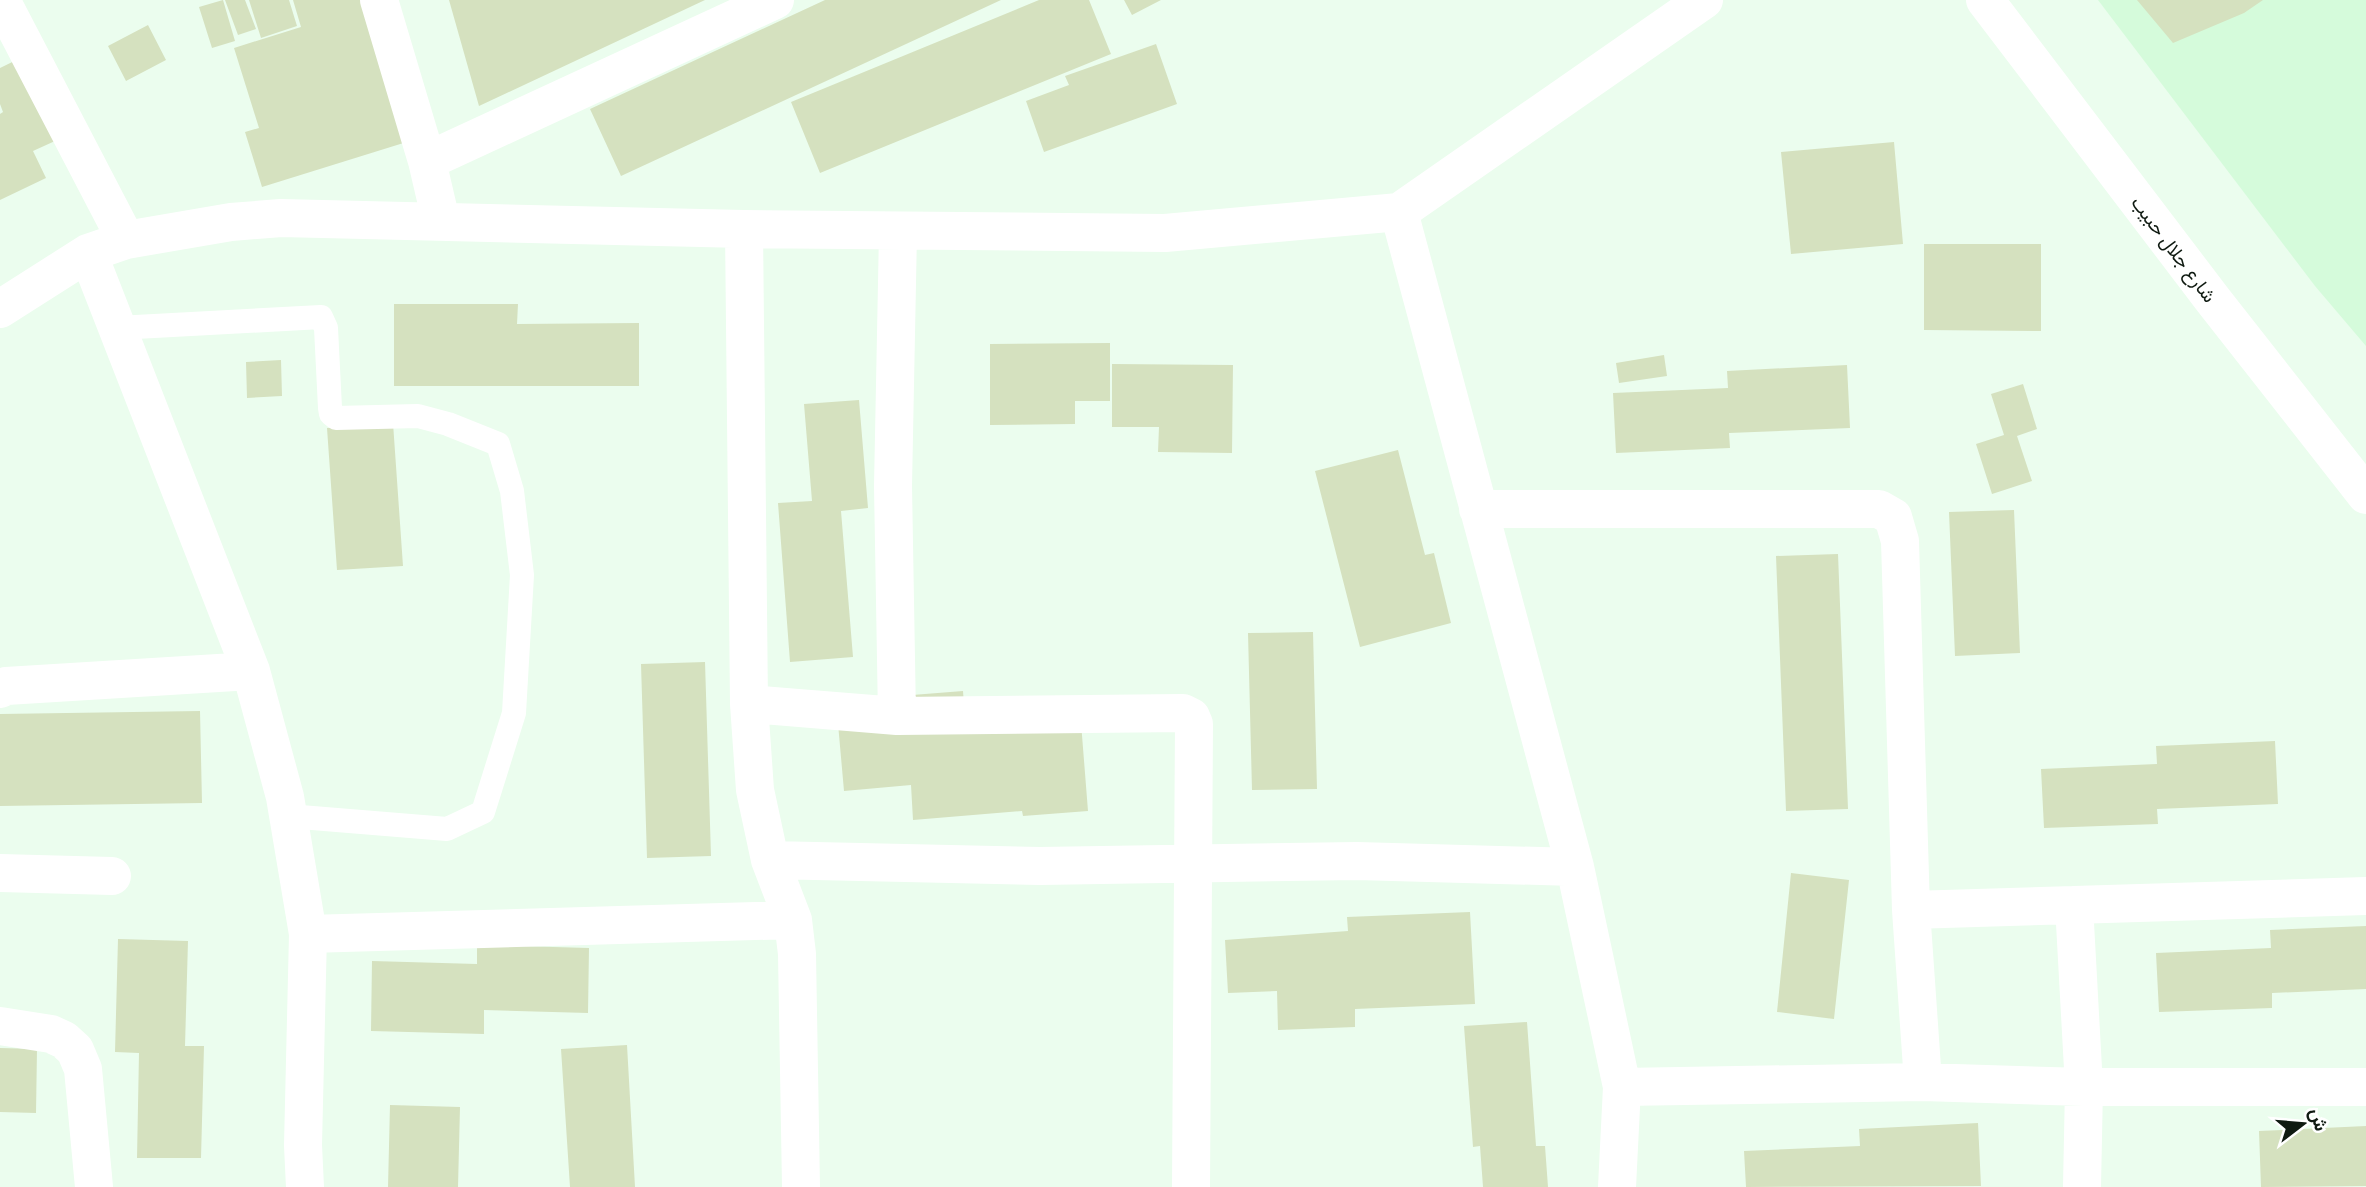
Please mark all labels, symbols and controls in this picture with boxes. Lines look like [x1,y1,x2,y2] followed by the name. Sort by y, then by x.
[2125,192,2221,308] street label: شارع جلال حبيب
[2268,1089,2338,1159] north arrow
[2305,1105,2333,1134] text: ش

